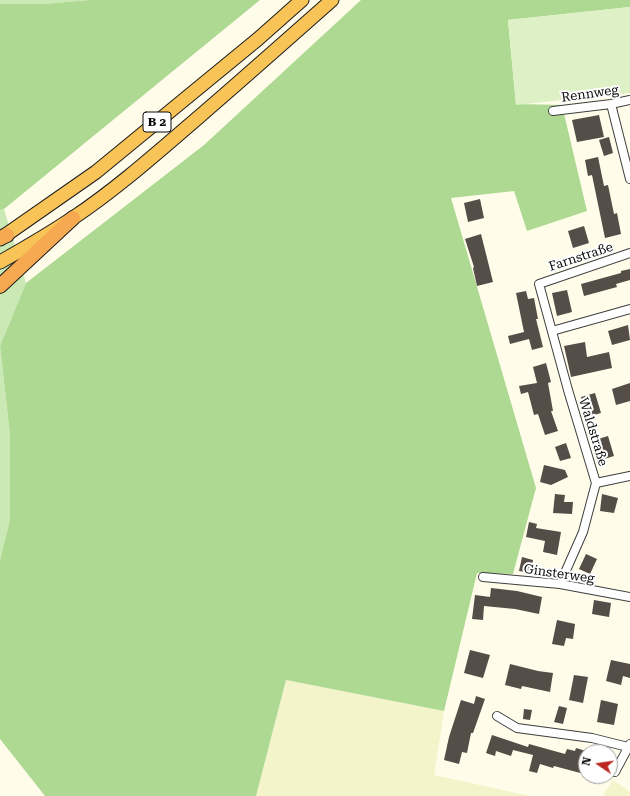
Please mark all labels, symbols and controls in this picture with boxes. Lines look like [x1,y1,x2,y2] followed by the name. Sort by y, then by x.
[560,82,620,106] street label: Rennweg
[143,112,171,132] road number: B 2
[547,239,615,275] street label: Farnstraße
[575,396,611,468] street label: Waldstraße
[523,561,595,587] street label: Ginsterweg
[578,744,618,784] north arrow
[580,756,594,767] text: N

